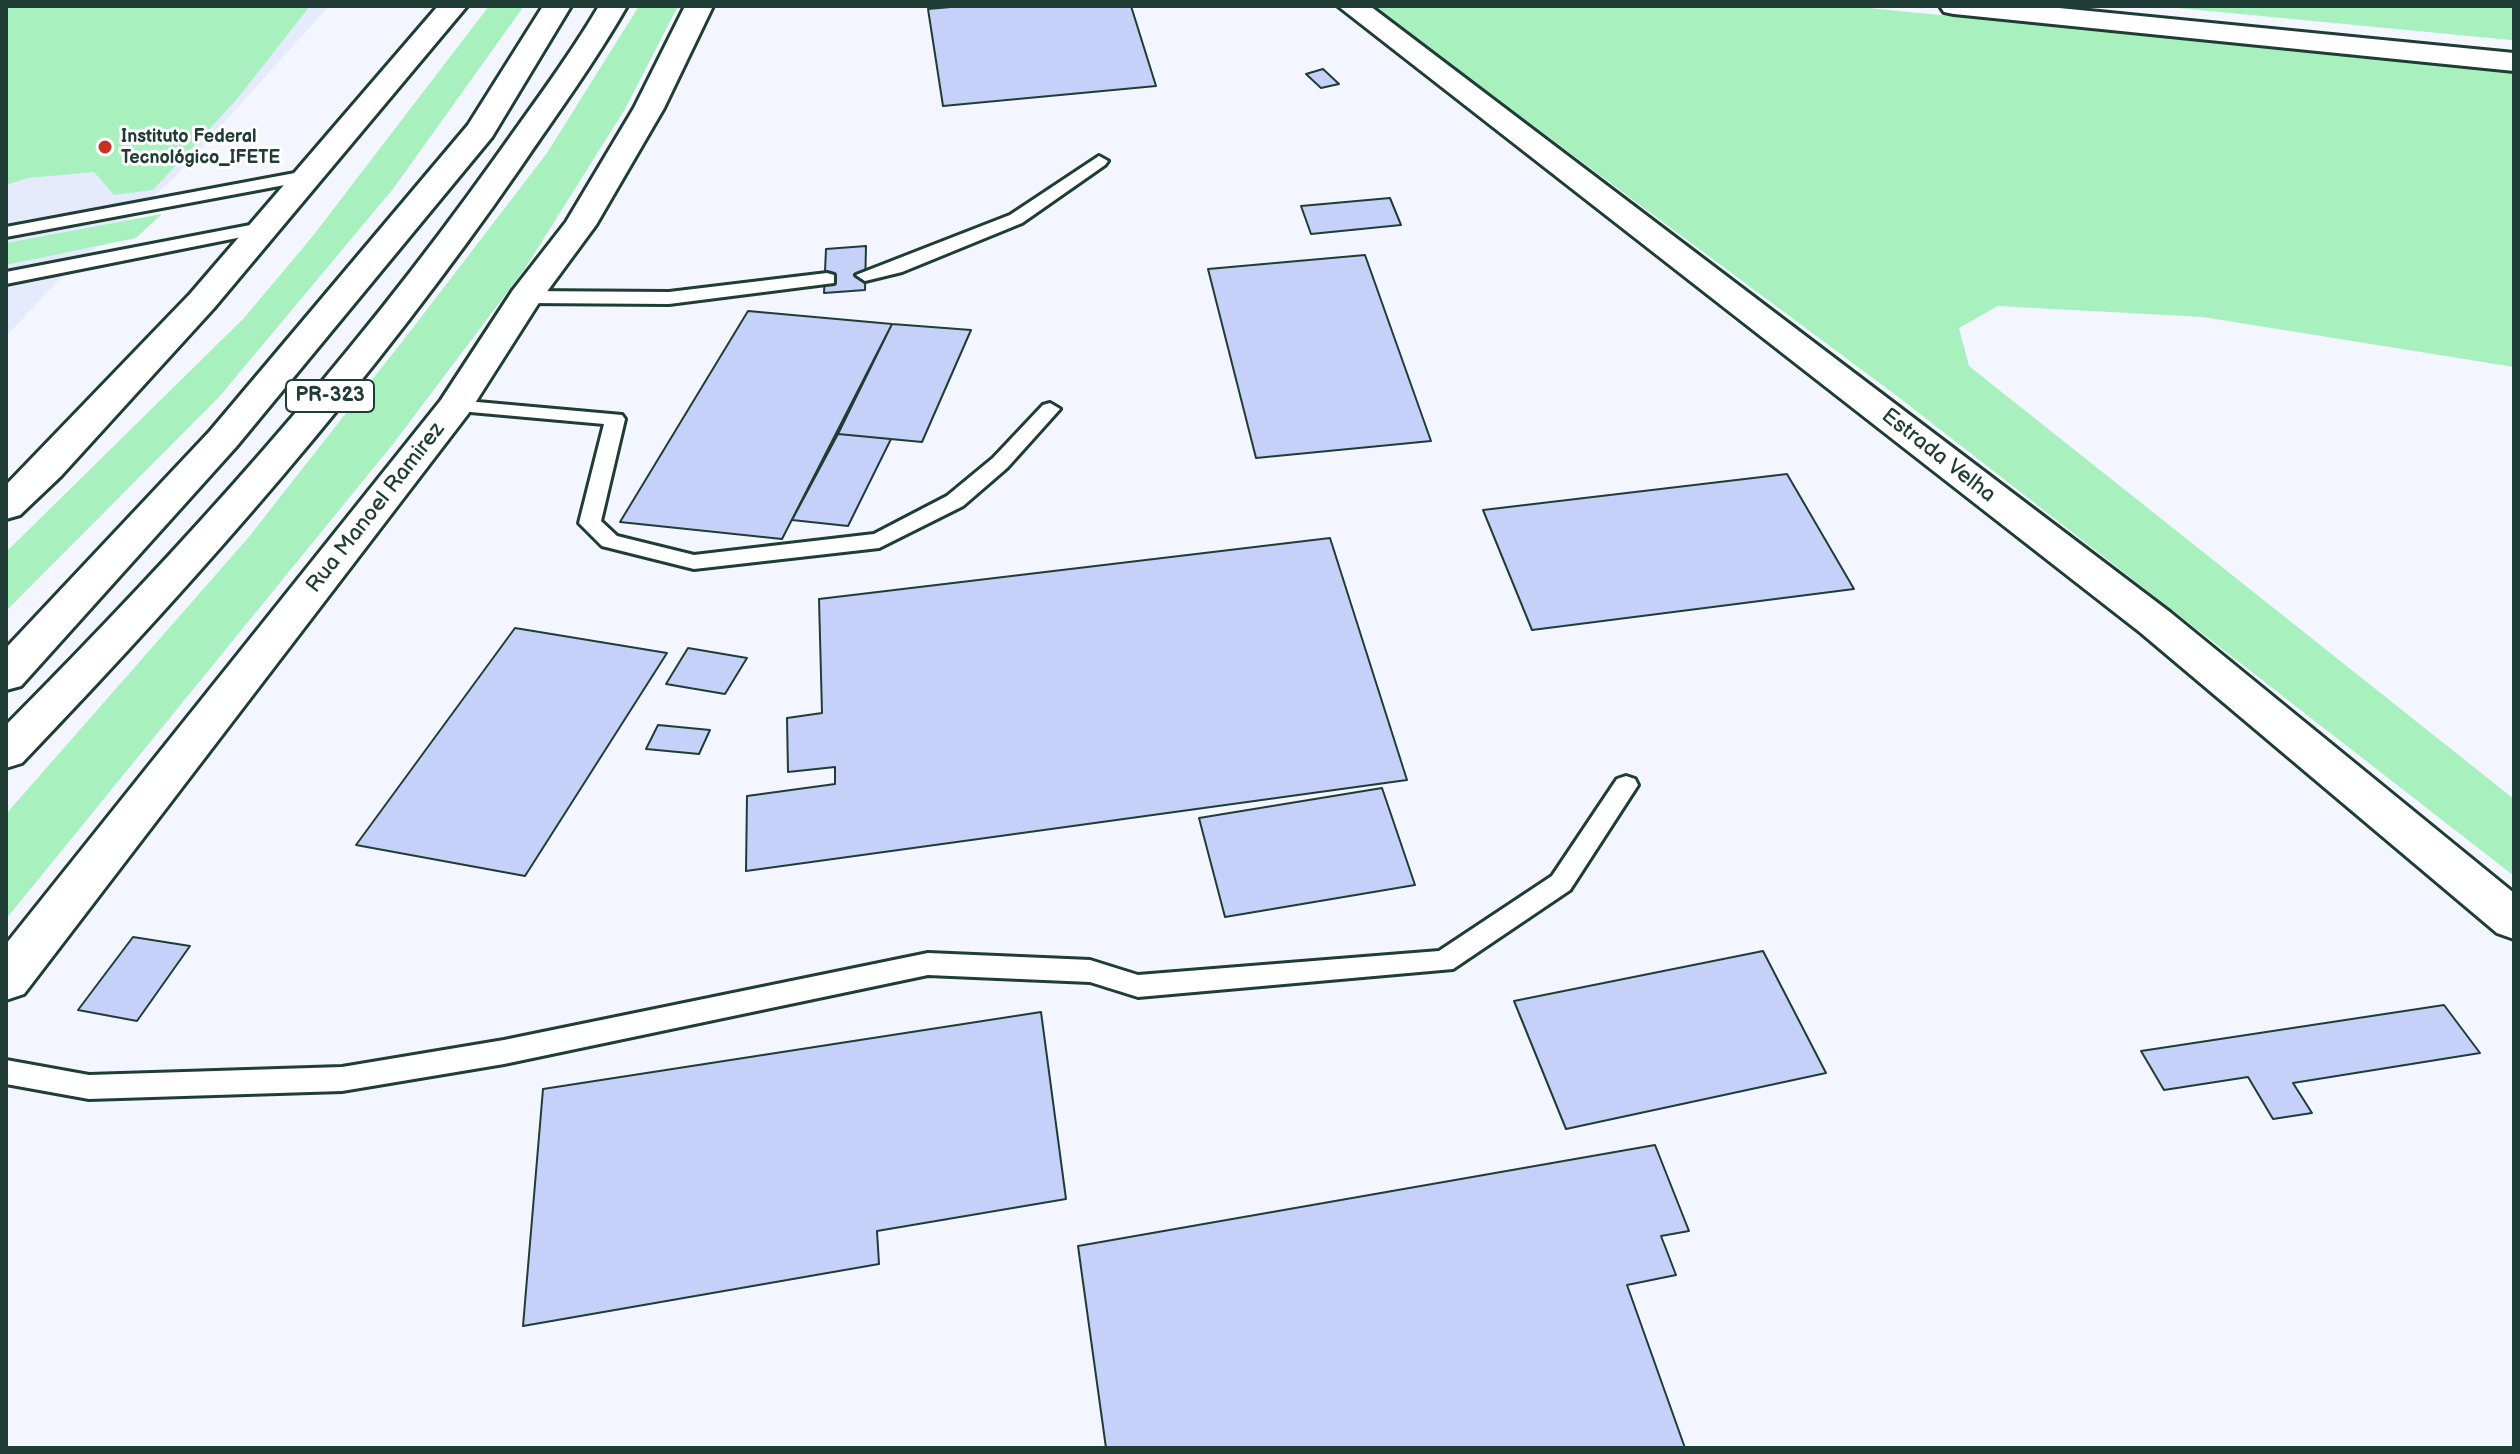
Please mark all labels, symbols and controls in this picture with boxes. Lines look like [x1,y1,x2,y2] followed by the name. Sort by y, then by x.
[121,126,280,168] place label: Instituto Federal Tecnológico_IFETE
[96,138,114,156] marker: Instituto Federal Tecnológico_IFETE
[286,380,374,412] road number: PR-323
[1876,403,2000,509] street label: Estrada Velha
[301,418,451,598] street label: Rua Manoel Ramirez

